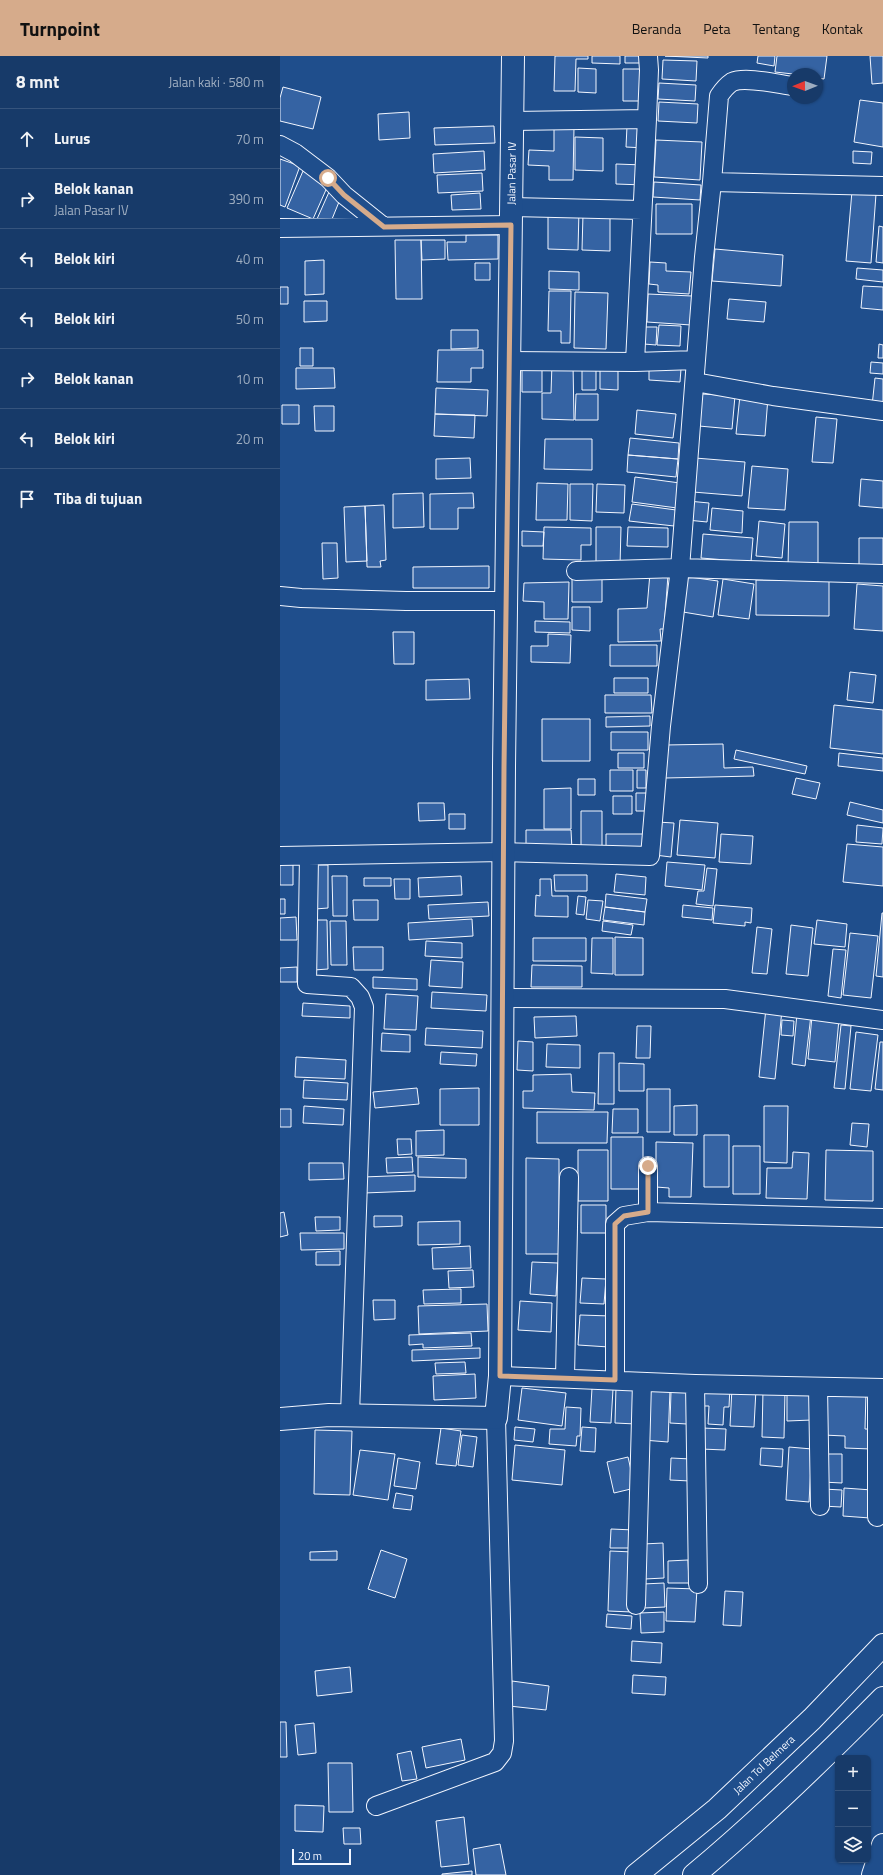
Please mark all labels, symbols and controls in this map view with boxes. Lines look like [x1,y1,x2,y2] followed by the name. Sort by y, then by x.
[20,14,100,43] text: Turnpoint
[632,18,681,39] text: Beranda
[703,18,730,39] text: Peta
[752,18,800,39] text: Tentang
[822,18,863,39] text: Kontak
[787,68,823,104] north arrow
[16,69,59,95] text: 8 mnt
[168,72,264,92] text: Jalan kaki · 580 m
[54,127,90,150] text: Lurus
[16,128,38,150] icon: ahead
[236,129,264,149] text: 70 m
[503,141,520,205] street label: Jalan Pasar IV
[319,169,337,187] route start
[54,177,134,200] text: Belok kanan
[16,188,38,210] icon: right
[228,189,264,209] text: 390 m
[54,200,128,220] text: Jalan Pasar IV
[54,247,115,270] text: Belok kiri
[16,248,38,270] icon: left
[236,249,264,269] text: 40 m
[54,307,115,330] text: Belok kiri
[16,308,38,330] icon: left
[236,309,264,329] text: 50 m
[54,367,134,390] text: Belok kanan
[16,368,38,390] icon: right
[236,369,264,389] text: 10 m
[54,427,115,450] text: Belok kiri
[16,428,38,450] icon: left
[236,429,264,449] text: 20 m
[54,487,142,510] text: Tiba di tujuan
[16,488,38,510] icon: arrive
[639,1157,657,1175] route end
[729,1731,799,1798] street label: Jalan Tol Belmera
[835,1755,871,1863] map controls
[835,1755,871,1791] button: +
[835,1791,871,1827] button: −
[835,1827,871,1863] button: layers
[292,1847,351,1866] scale bar
[298,1848,322,1864] text: 20 m

